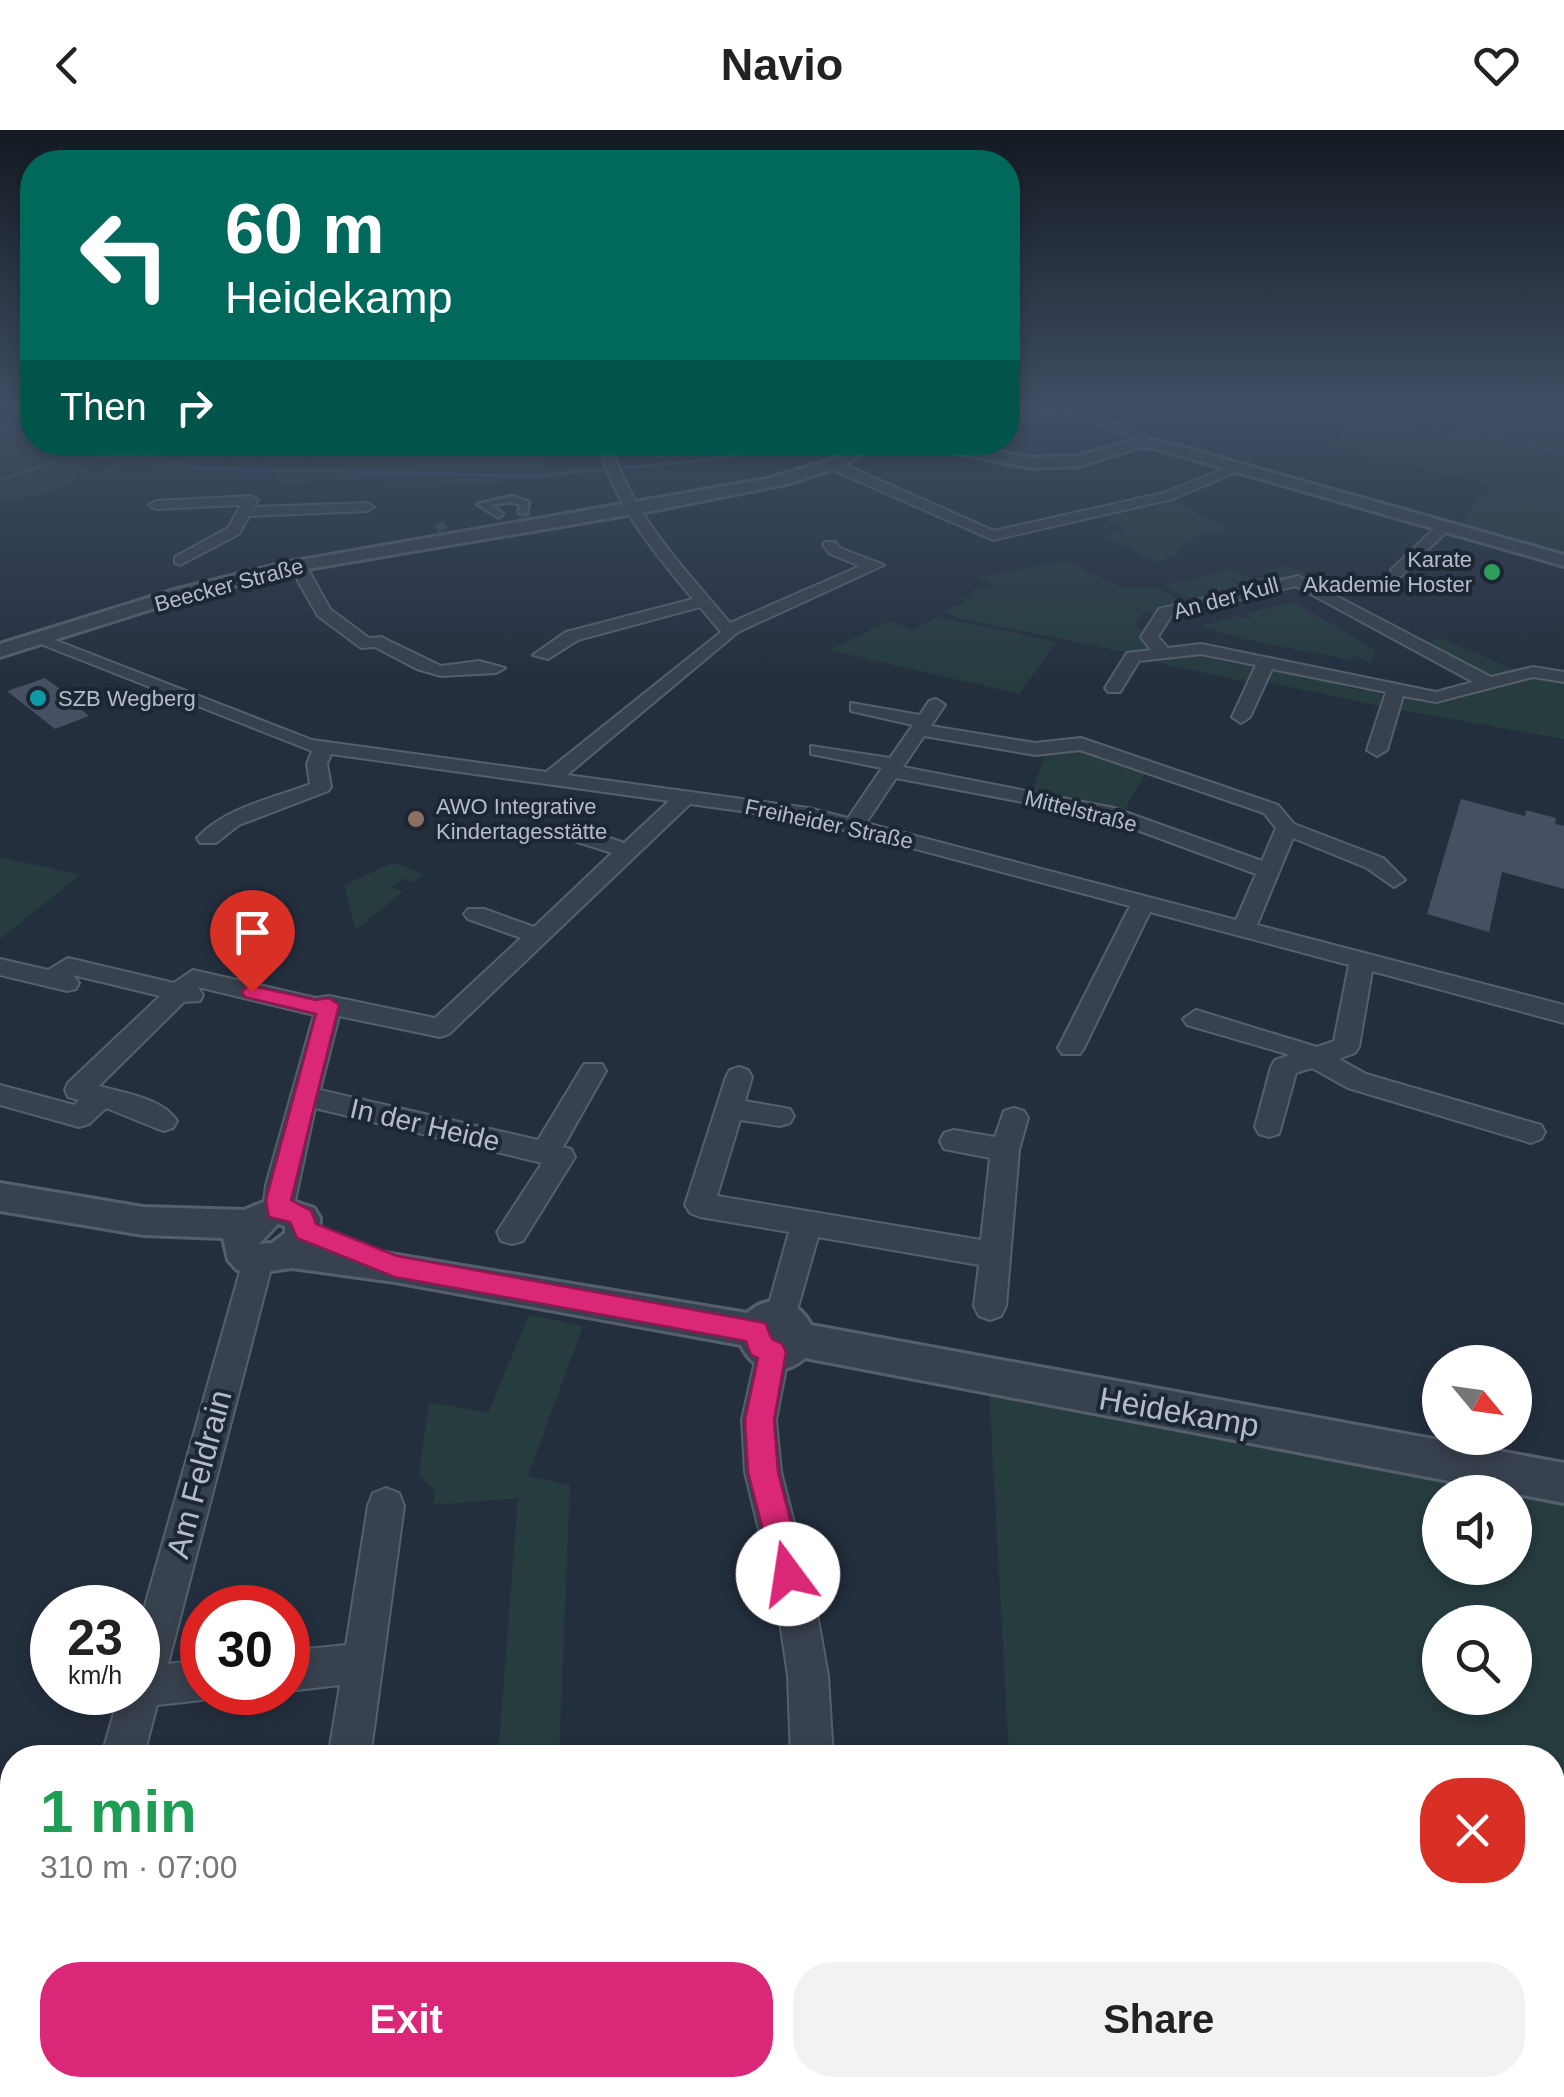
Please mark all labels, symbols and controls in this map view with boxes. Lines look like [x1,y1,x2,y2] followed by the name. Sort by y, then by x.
[40,38,95,93] icon: back
[1469,38,1524,93] icon: heart
[721,39,843,90] text: Navio
[60,190,190,320] icon: left
[225,190,385,268] text: 60 m
[225,272,453,323] text: Heidekamp
[167,380,222,435] icon: right
[60,386,147,428] text: Then
[1303,547,1472,597] place label: Karate Akademie Hoster
[152,553,306,617] street label: Beecker Straße
[1481,561,1503,583] marker: Karate Akademie Hoster
[1171,572,1281,624] street label: An der Kull
[58,686,196,711] place label: SZB Wegberg
[27,687,49,709] marker: SZB Wegberg
[1022,785,1140,837] street label: Mittelstraße
[436,794,607,844] place label: AWO Integrative Kindertagesstätte
[743,794,915,854] street label: Freiheider Straße
[405,808,427,830] marker: AWO Integrative Kindertagesstätte
[210,890,295,993] pin
[225,905,280,960] icon: arrive
[347,1093,503,1157] street label: In der Heide
[1422,1345,1532,1455] north arrow
[1422,1345,1532,1715] map controls
[1096,1380,1262,1444] street label: Heidekamp
[159,1386,239,1562] street label: Am Feldrain
[1422,1475,1532,1585] button: sound
[736,1522,840,1626] position arrow
[180,1585,310,1715] speed limit sign: 30
[1422,1605,1532,1715] button: search
[67,1610,123,1666] text: 23
[68,1661,122,1689] text: km/h
[40,1778,197,1845] text: 1 min
[1420,1778,1525,1883] button: close
[40,1849,237,1885] text: 310 m · 07:00
[40,1962,773,2077] button: Exit
[793,1962,1525,2077] button: Share

